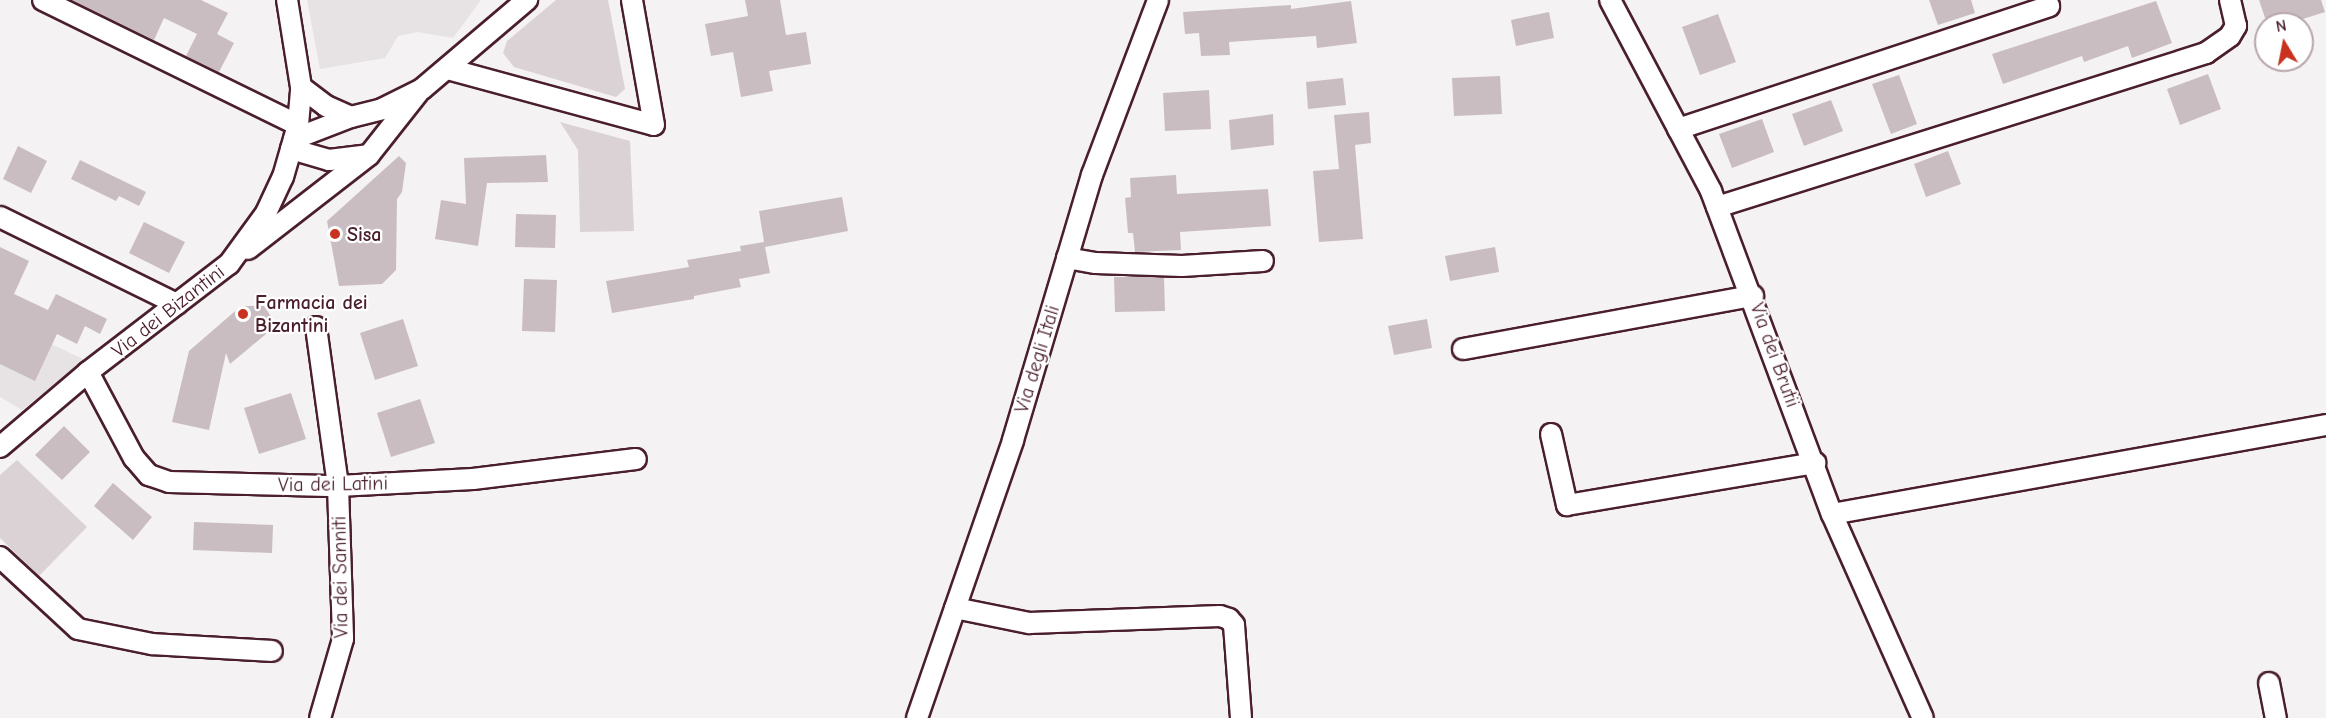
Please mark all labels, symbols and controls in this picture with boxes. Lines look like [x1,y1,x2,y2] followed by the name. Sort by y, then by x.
[2254,12,2314,72] north arrow
[2275,16,2288,36] text: N
[347,222,381,246] place label: Sisa
[328,227,342,241] marker: Sisa
[107,260,229,362] street label: Via dei Bizantini
[255,290,368,337] place label: Farmacia dei Bizantini
[1745,299,1805,411] street label: Via dei Brutii
[1009,302,1065,416] street label: Via degli Itali
[236,307,250,321] marker: Farmacia dei Bizantini
[278,471,388,497] street label: Via dei Latini
[327,516,353,638] street label: Via dei Sanniti

